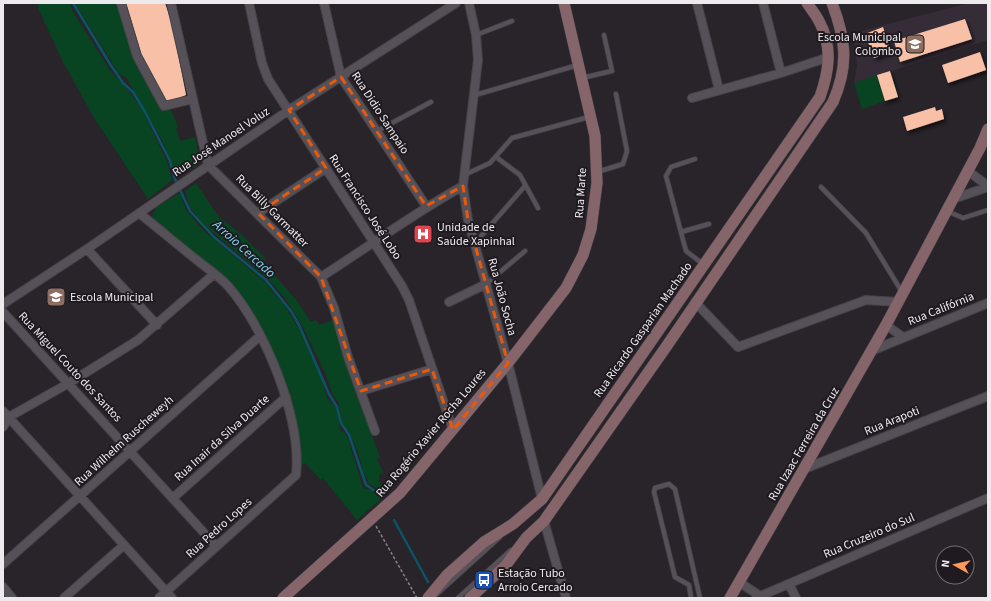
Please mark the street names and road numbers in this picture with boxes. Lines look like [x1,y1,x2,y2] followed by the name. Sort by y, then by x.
[347,69,413,157] street label: Rua Didio Sampaio
[169,103,273,181] street label: Rua José Manoel Voluz
[325,151,405,263] street label: Rua Francisco José Lobo
[571,167,591,219] street label: Rua Marte
[232,171,313,252] street label: Rua Billy Garmatter
[483,256,521,338] street label: Rua João Socha
[590,259,696,401] street label: Rua Ricardo Gasparian Machado
[905,288,977,330] street label: Rua Califórnia
[14,308,126,426] street label: Rua Miguel Couto dos Santos
[372,365,490,501] street label: Rua Rogério Xavier Rocha Loures
[764,384,844,504] street label: Rua Izaac Ferreira da Cruz
[171,391,273,485] street label: Rua Inair da Silva Duarte
[71,392,177,490] street label: Rua Wilhelm Ruscheweyh
[862,402,922,440] street label: Rua Arapoti
[182,494,256,562] street label: Rua Pedro Lopes
[821,509,917,563] street label: Rua Cruzeiro do Sul

